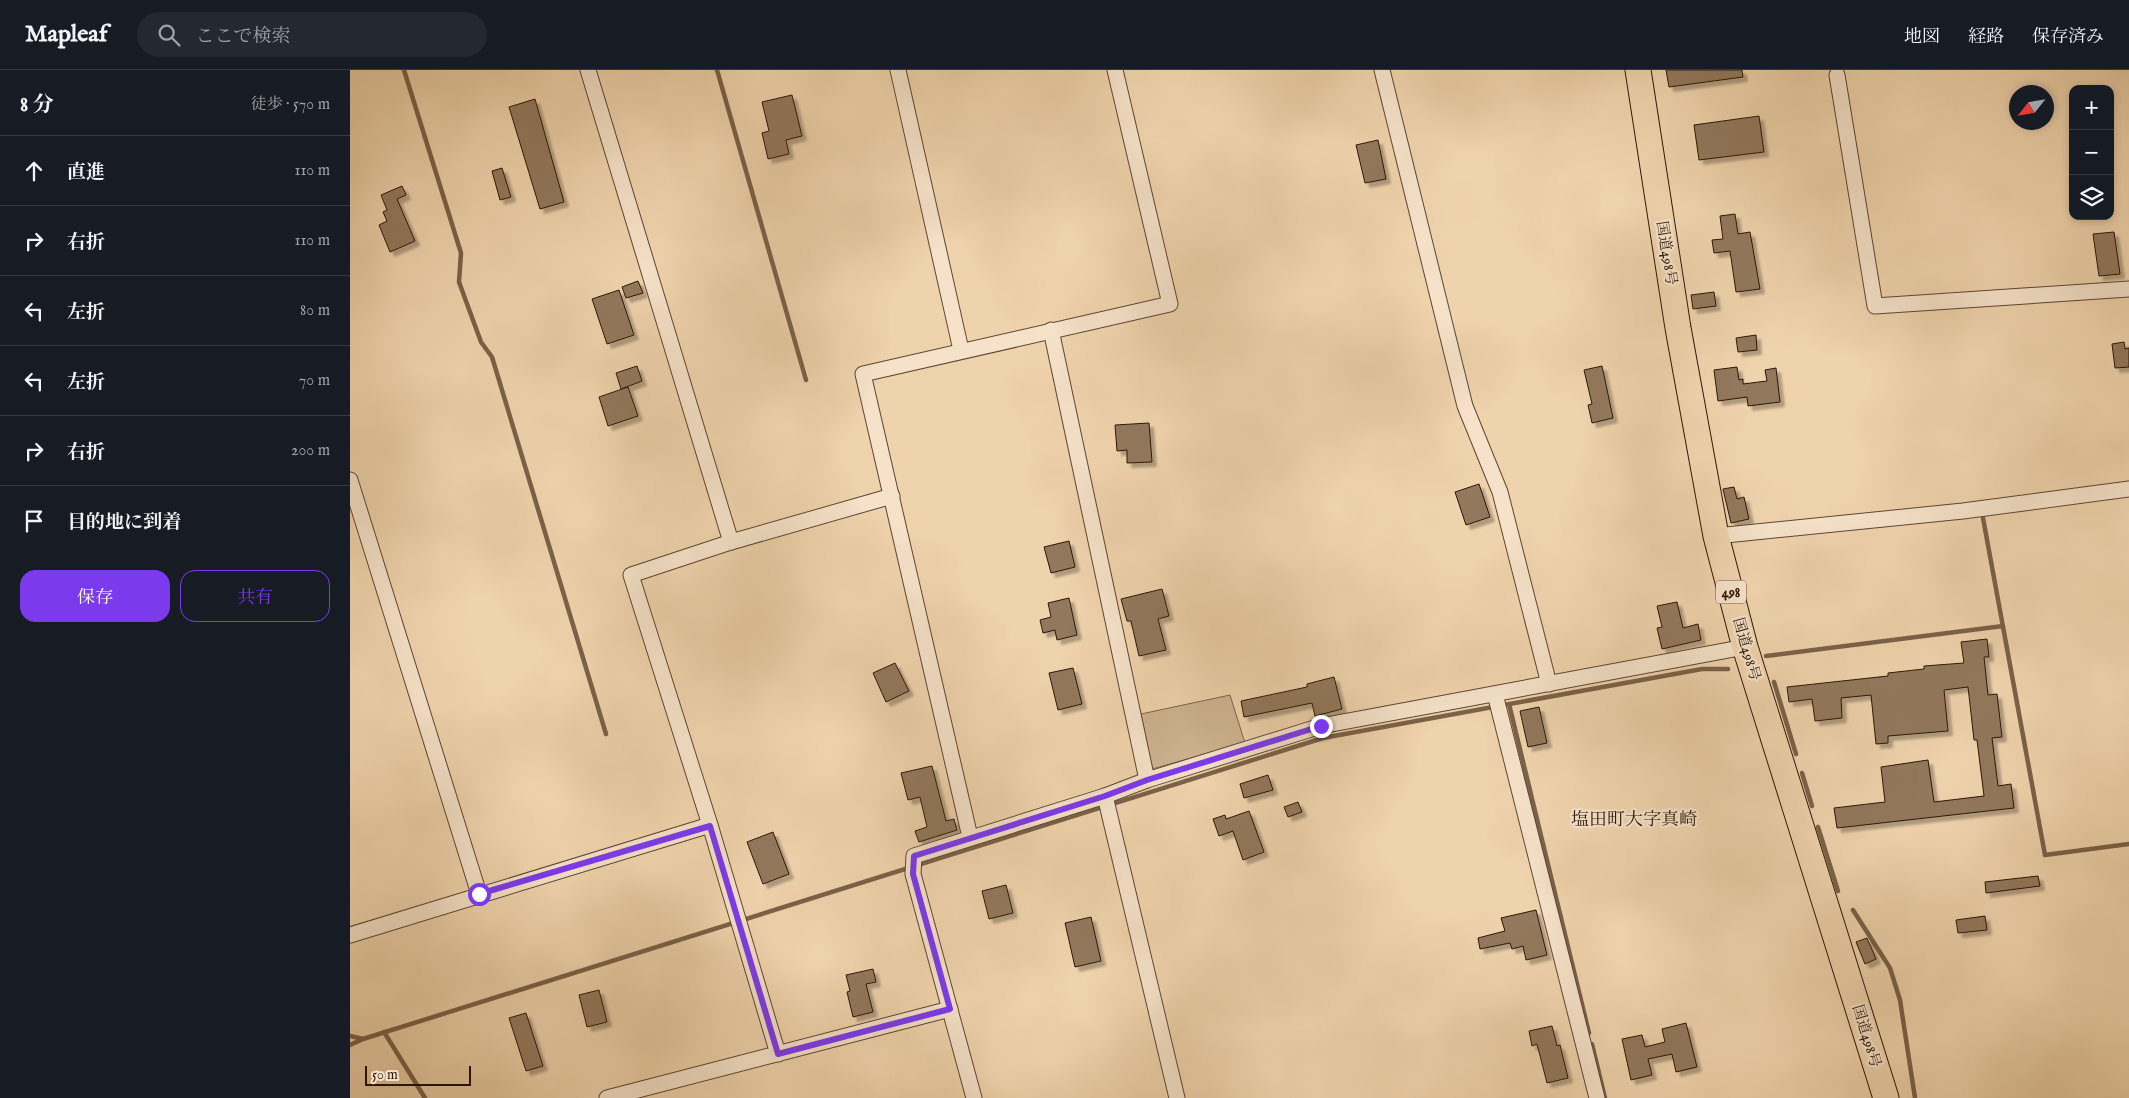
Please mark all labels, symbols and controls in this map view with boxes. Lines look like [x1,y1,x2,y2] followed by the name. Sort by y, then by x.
[137,12,487,57] search box
[25,19,107,50] text: Mapleaf
[155,21,183,49] icon: search
[195,25,290,49] text: ここで検索
[1904,26,1940,49] text: 地図
[1968,26,2004,49] text: 経路
[2032,26,2104,49] text: 保存済み
[2009,85,2054,130] north arrow
[2069,85,2114,220] map controls
[2069,85,2114,130] button: +
[20,92,54,119] text: 8 分
[250,95,330,115] text: 徒歩 · 570 m
[2069,130,2114,175] button: −
[20,157,48,185] icon: ahead
[67,161,105,185] text: 直進
[294,161,330,181] text: 110 m
[2069,175,2114,220] button: layers
[1652,220,1681,287] street label: 国道498号
[20,227,48,255] icon: right
[67,231,105,255] text: 右折
[294,231,330,251] text: 110 m
[20,297,48,325] icon: left
[67,301,105,325] text: 左折
[300,301,330,321] text: 80 m
[20,367,48,395] icon: left
[67,371,105,395] text: 左折
[299,371,330,391] text: 70 m
[20,437,48,465] icon: right
[67,441,105,465] text: 右折
[291,441,330,461] text: 200 m
[20,507,48,535] icon: arrive
[67,511,181,535] text: 目的地に到着
[20,570,170,622] button: 保存
[180,570,330,622] button: 共有
[1716,581,1746,604] road number: 498
[1728,615,1765,683] street label: 国道498号
[1310,715,1333,738] route end
[1571,809,1697,832] district label: 塩田町大字真崎
[468,883,491,906] route start
[1848,1002,1885,1070] street label: 国道498号
[365,1063,471,1086] scale bar
[372,1066,398,1084] text: 50 m

